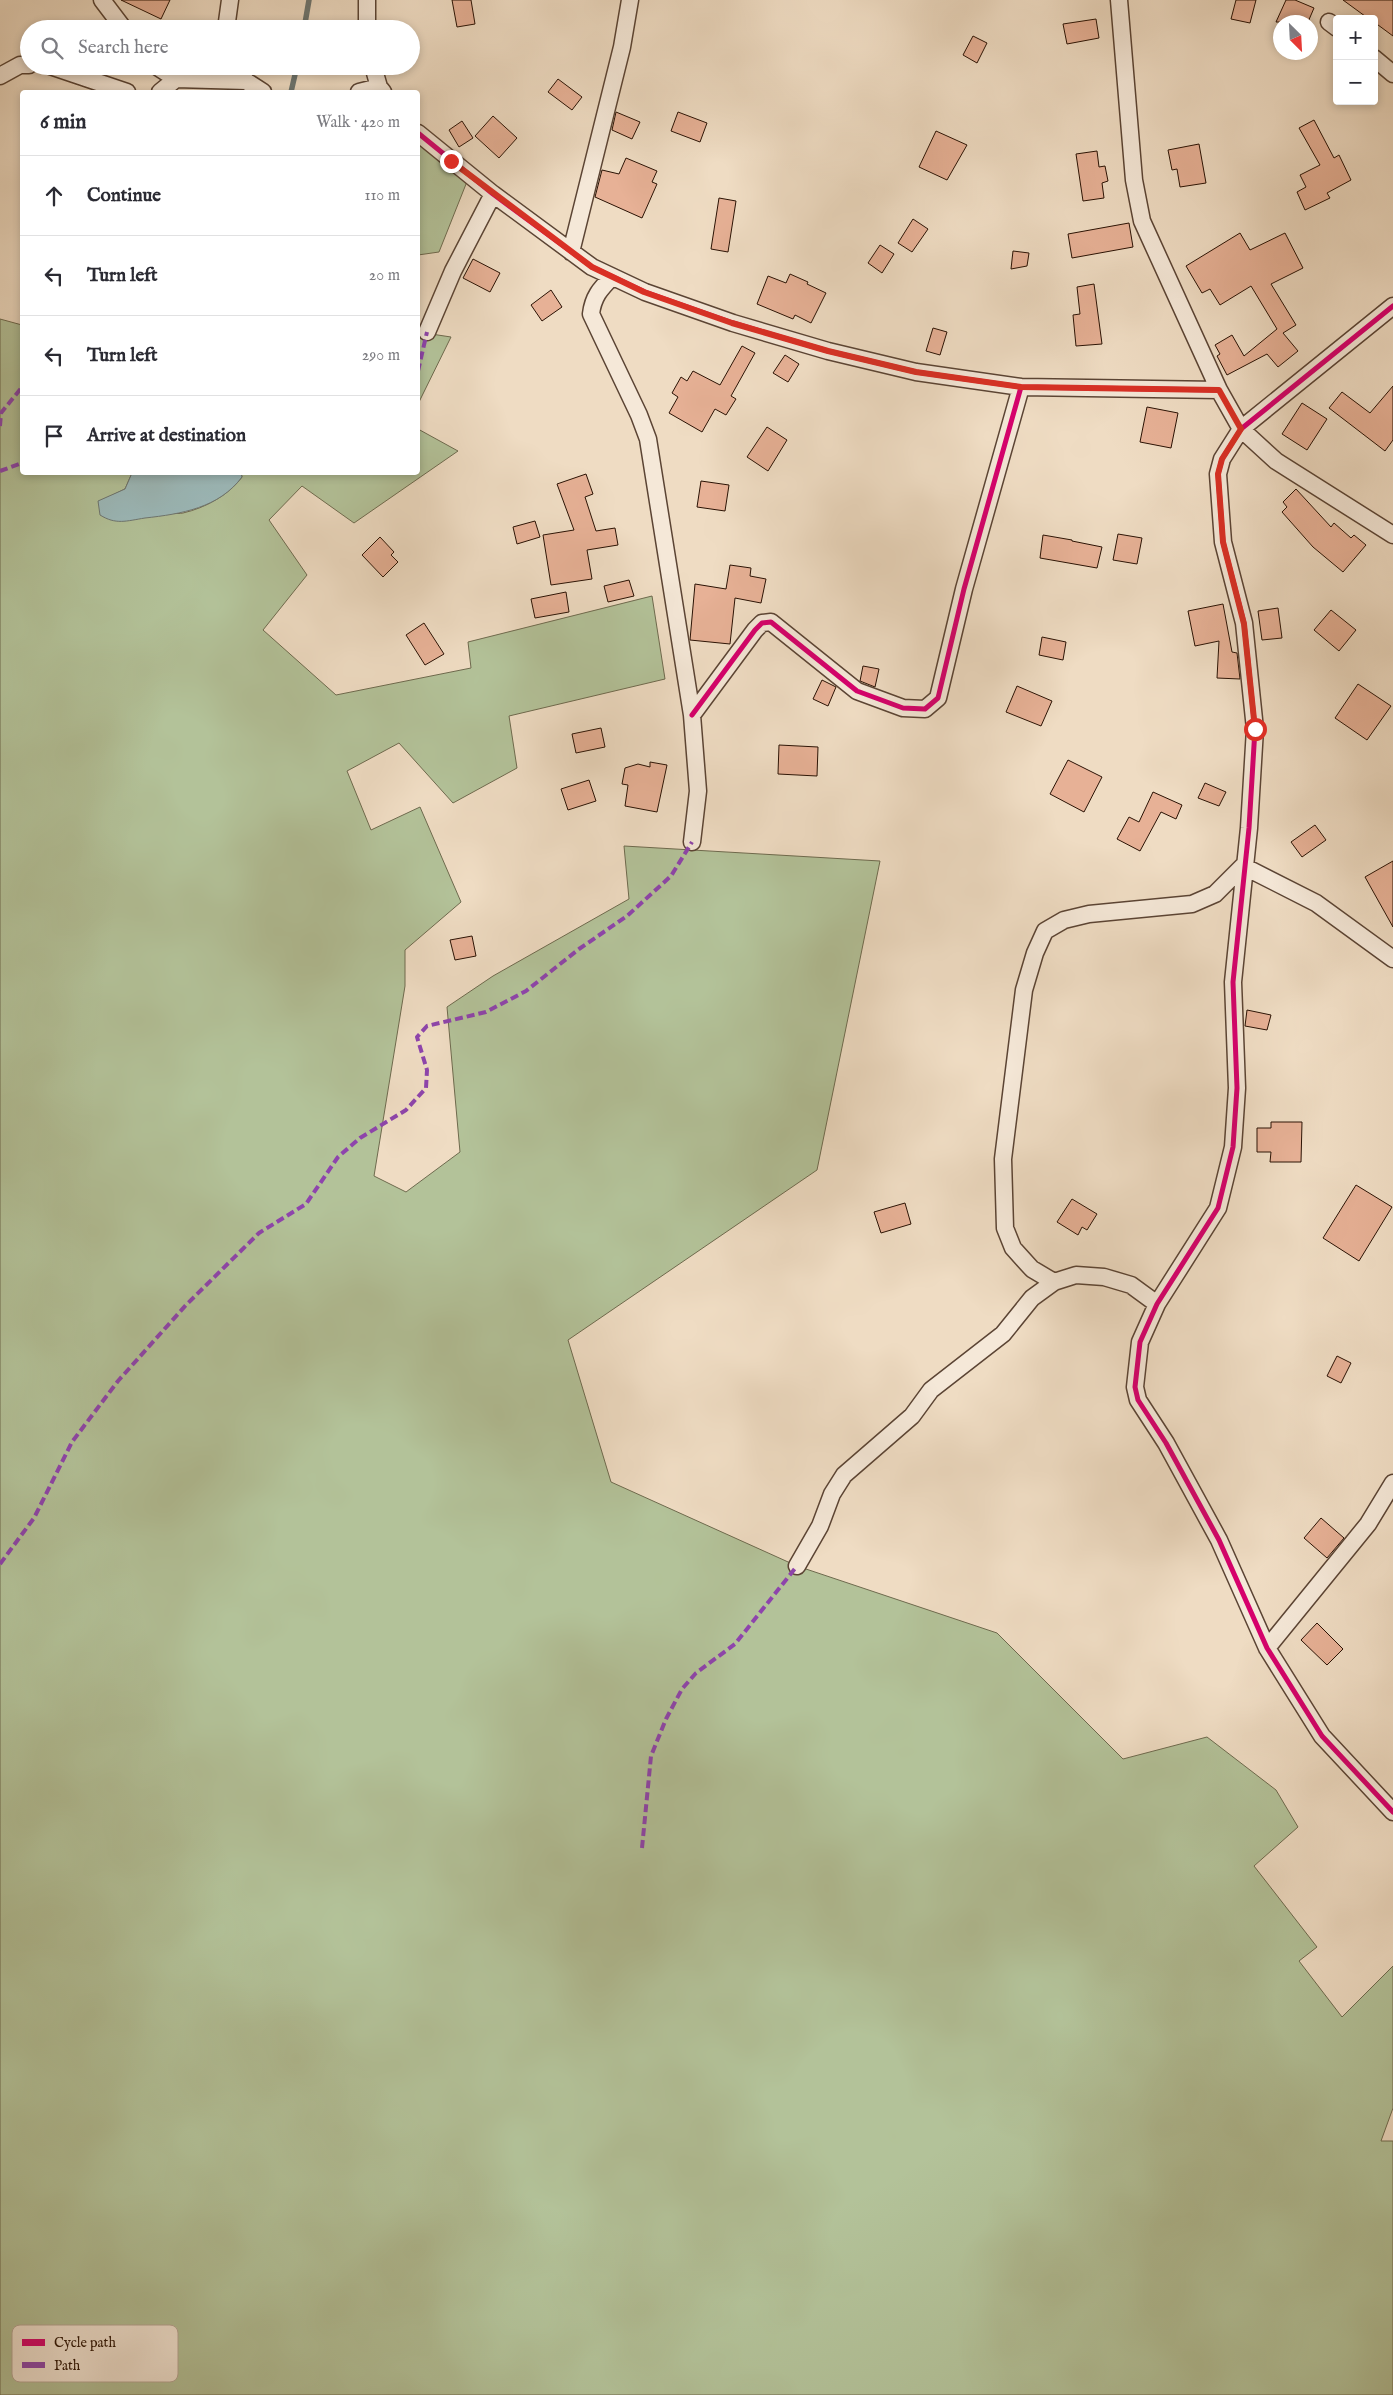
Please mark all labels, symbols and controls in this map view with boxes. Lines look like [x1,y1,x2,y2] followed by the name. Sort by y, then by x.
[1273,15,1318,60] north arrow
[1333,15,1378,105] map controls
[1333,15,1378,60] button: +
[20,20,420,75] search box
[38,34,66,62] icon: search
[78,36,169,60] text: Search here
[1333,60,1378,105] button: −
[40,109,86,136] text: 6 min
[316,113,400,133] text: Walk · 420 m
[440,150,463,173] route end
[40,182,68,210] icon: ahead
[87,184,161,208] text: Continue
[364,186,400,206] text: 110 m
[40,262,68,290] icon: left
[87,264,158,288] text: Turn left
[369,266,400,286] text: 20 m
[40,342,68,370] icon: left
[87,344,158,368] text: Turn left
[362,346,400,366] text: 290 m
[40,422,68,450] icon: arrive
[87,424,246,448] text: Arrive at destination
[1244,718,1267,741] route start
[12,2325,178,2382] legend
[54,2334,116,2352] text: Cycle path
[54,2357,81,2375] text: Path

